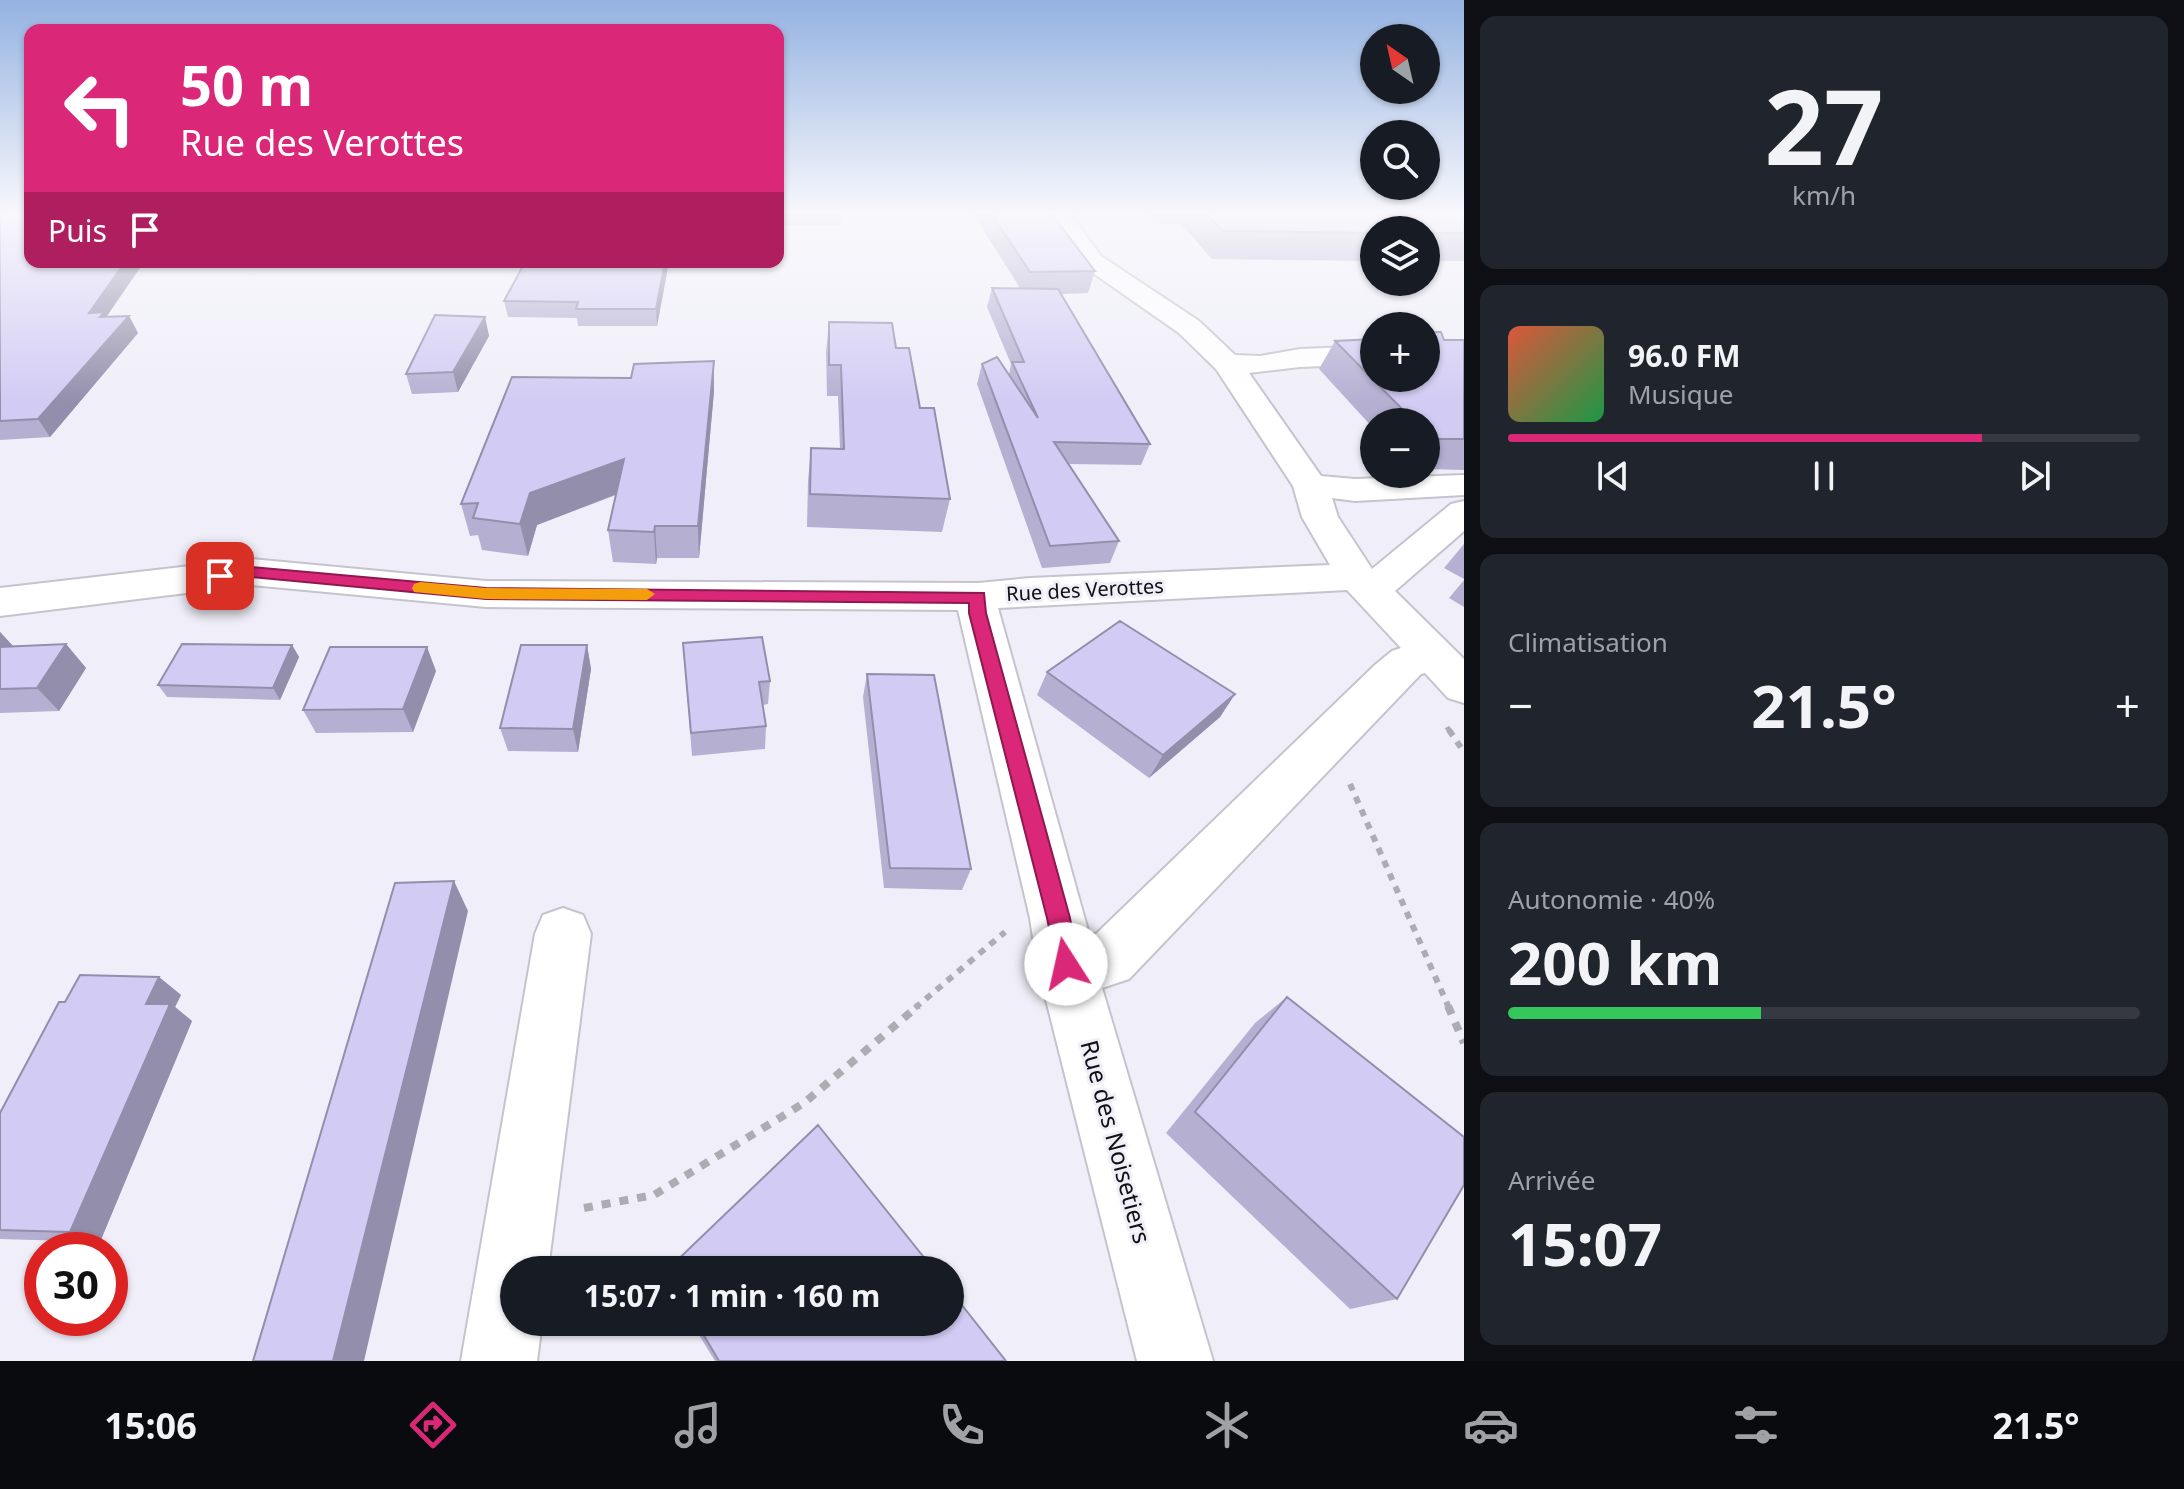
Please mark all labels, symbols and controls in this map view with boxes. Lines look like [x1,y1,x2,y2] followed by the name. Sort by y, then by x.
[1360,24,1440,104] north arrow
[1360,24,1440,488] map controls
[180,46,313,122] text: 50 m
[1765,54,1883,195] text: 27
[48,56,152,160] icon: left
[180,118,464,167] text: Rue des Verottes
[1360,120,1440,200] button: search
[1792,177,1856,213] text: km/h
[123,208,167,252] icon: arrive
[48,210,107,251] text: Puis
[1360,216,1440,296] button: layers
[1360,312,1440,392] button: +
[1628,335,1740,376] text: 96.0 FM
[1628,376,1734,412] text: Musique
[1360,408,1440,488] button: −
[1591,454,1635,498] icon: previous
[1802,454,1846,498] icon: pause
[2013,454,2057,498] icon: next
[186,542,254,610] pin
[198,554,242,598] icon: arrive
[1005,572,1164,607] street label: Rue des Verottes
[1508,624,1668,660] text: Climatisation
[1751,664,1897,746] text: 21.5°
[1508,675,1533,735] text: −
[2115,675,2140,735] text: +
[1508,881,1715,917] text: Autonomie · 40%
[1508,921,1722,1003] text: 200 km
[1024,922,1108,1006] position arrow
[1073,1036,1159,1247] street label: Rue des Noisetiers
[1508,1162,1595,1198] text: Arrivée
[1508,1202,1662,1284] text: 15:07
[24,1232,128,1336] speed limit sign: 30
[584,1275,880,1316] text: 15:07 · 1 min · 160 m
[405,1397,461,1453] icon: directions
[670,1397,726,1453] icon: music
[934,1397,990,1453] icon: phone
[1199,1397,1255,1453] icon: climate
[1463,1397,1519,1453] icon: car
[1728,1397,1784,1453] icon: filters
[104,1401,197,1450] text: 15:06
[1992,1401,2080,1450] text: 21.5°

